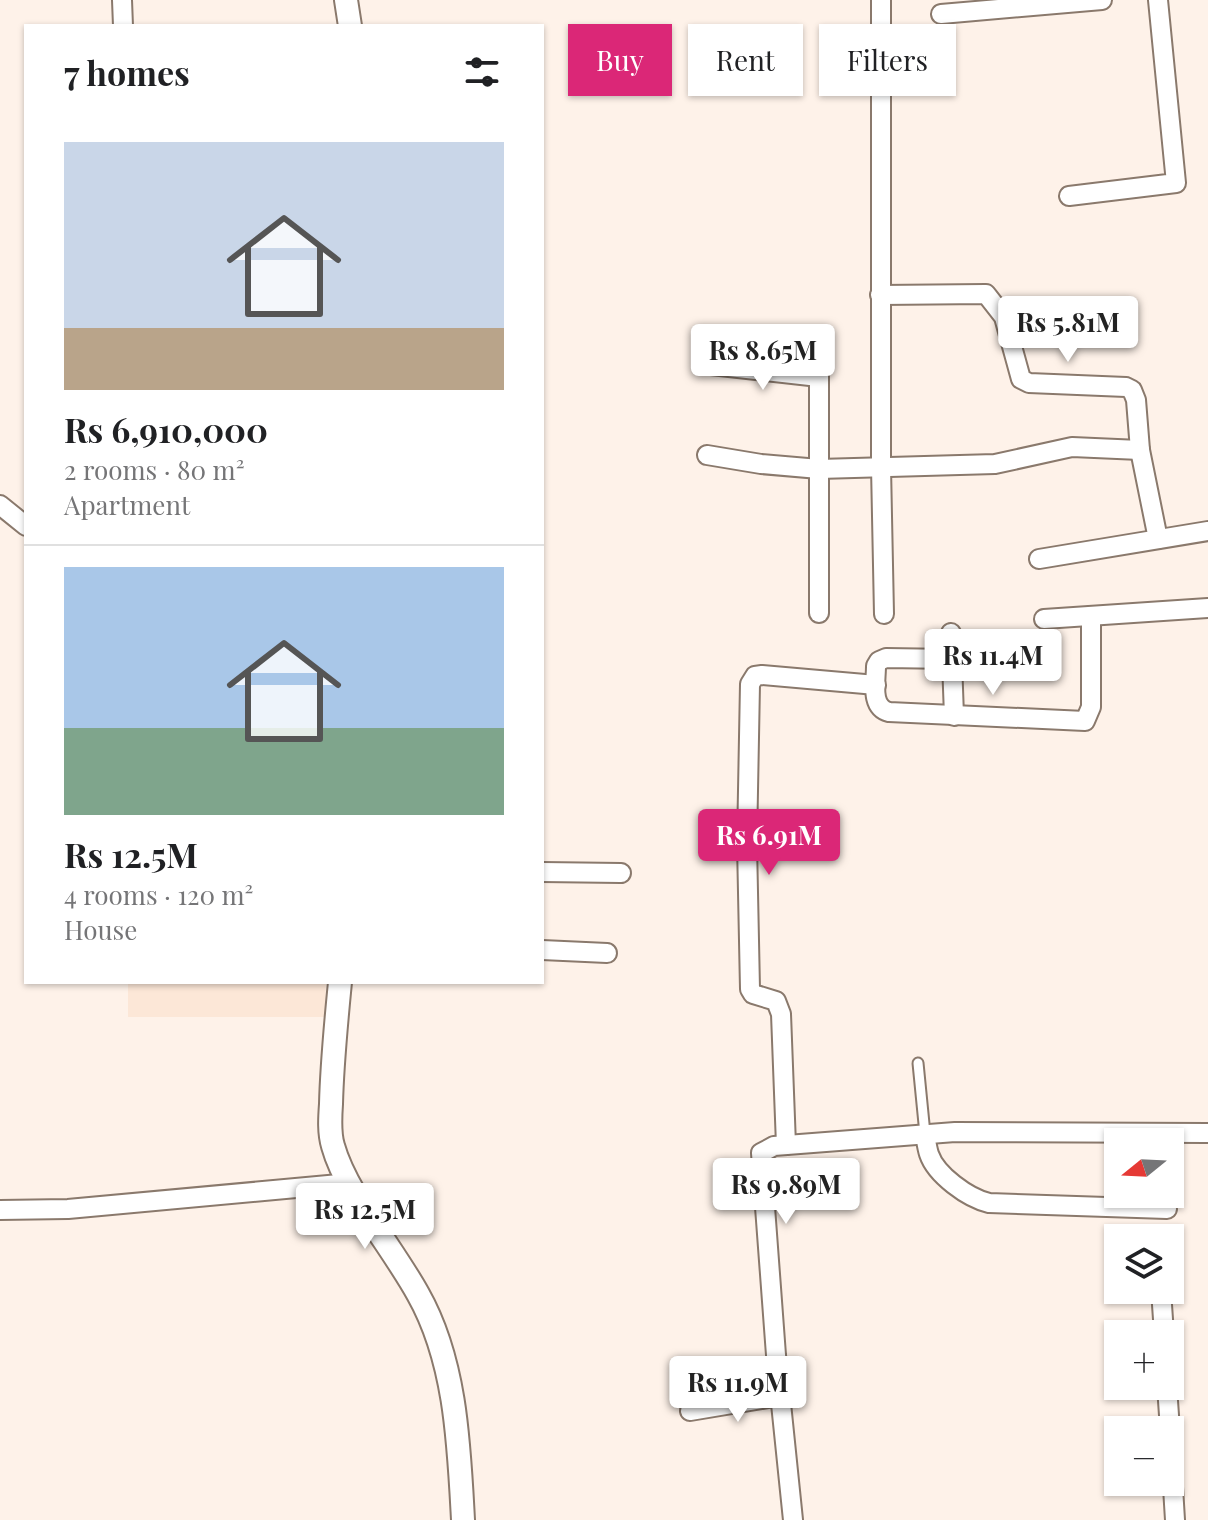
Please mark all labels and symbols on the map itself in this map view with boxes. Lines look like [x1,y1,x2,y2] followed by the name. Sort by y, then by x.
[985,296,1151,364] pin: Rs 5.81M
[680,324,846,392] pin: Rs 8.65M
[910,629,1076,697] pin: Rs 11.4M
[686,809,852,877] pin: Rs 6.91M
[1104,1128,1184,1208] north arrow
[703,1158,869,1226] pin: Rs 9.89M
[282,1183,448,1251] pin: Rs 12.5M
[655,1356,821,1424] pin: Rs 11.9M

